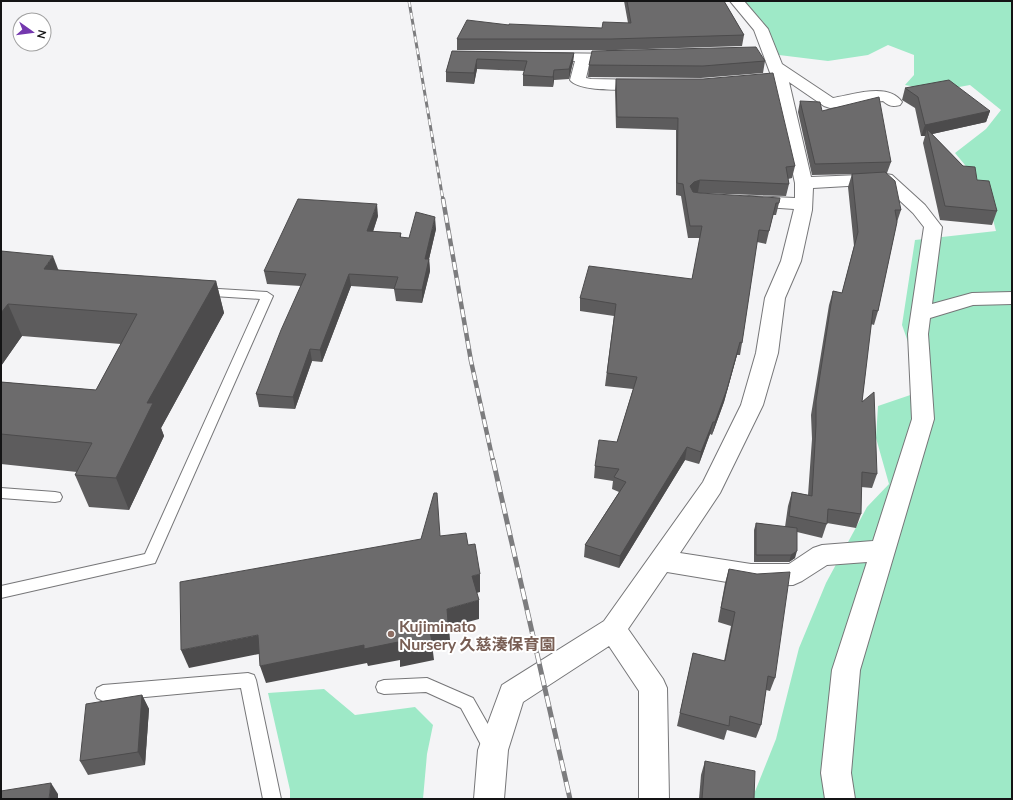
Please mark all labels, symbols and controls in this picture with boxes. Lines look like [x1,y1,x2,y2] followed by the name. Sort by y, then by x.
[12,12,52,52] north arrow
[35,29,50,40] text: N
[399,616,556,653] place label: Kujiminato Nursery 久慈湊保育園
[386,629,396,639] marker: Kujiminato Nursery 久慈湊保育園

